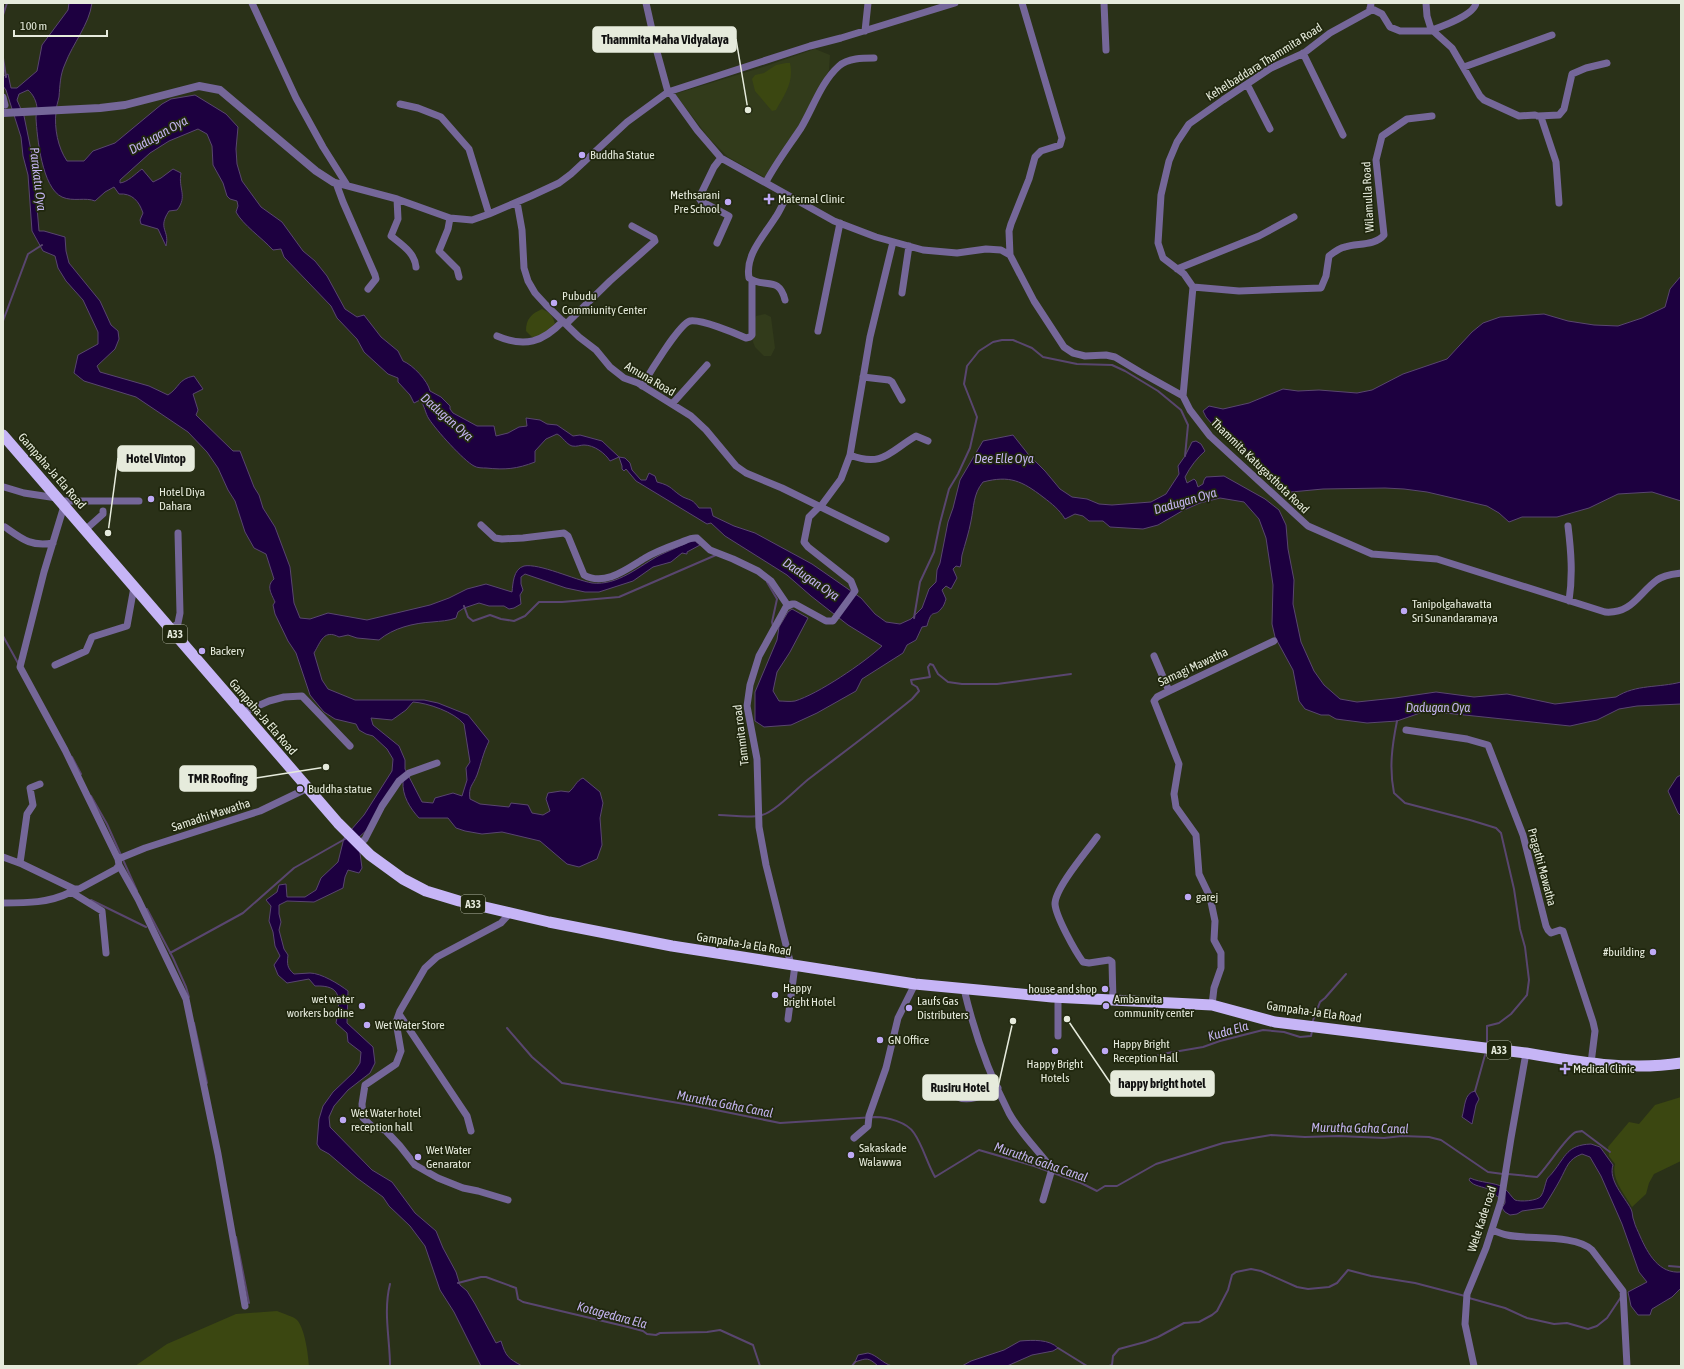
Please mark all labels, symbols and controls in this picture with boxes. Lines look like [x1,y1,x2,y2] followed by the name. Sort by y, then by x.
[14,12,107,38] scale bar
[20,19,47,33] text: 100 m
[1203,20,1325,104] street label: Kehelbaddara Thammita Road
[593,27,736,52] callout: Thammita Maha Vidyalaya
[601,32,729,47] text: Thammita Maha Vidyalaya
[126,113,190,157] water label: Dadugan Oya
[27,146,49,212] water label: Parakatu Oya
[590,148,655,162] place label: Buddha Statue
[577,150,587,160] marker: Buddha Statue
[1359,161,1377,233] street label: Wilamulla Road
[670,188,721,216] place label: Methsarani Pre School
[778,192,845,206] place label: Maternal Clinic
[763,193,775,205] marker: Maternal Clinic
[723,197,733,207] marker: Methsarani Pre School
[562,289,647,317] place label: Pubudu Commiunity Center
[549,298,559,308] marker: Pubudu Commiunity Center
[622,359,678,399] street label: Amuna Road
[418,390,476,444] water label: Dadugan Oya
[1208,416,1312,516] street label: Thammita Katugasthota Road
[15,430,89,512] street label: Gampaha-Ja Ela Road
[118,446,194,471] callout: Hotel Vintop
[126,451,186,466] text: Hotel Vintop
[974,451,1034,466] water label: Dee Elle Oya
[159,485,205,513] place label: Hotel Diya Dahara
[1152,485,1218,517] water label: Dadugan Oya
[146,494,156,504] marker: Hotel Diya Dahara
[780,555,842,603] water label: Dadugan Oya
[1412,597,1498,625] place label: Tanipolgahawatta Sri Sunandaramaya
[1399,606,1409,616] marker: Tanipolgahawatta Sri Sunandaramaya
[163,625,187,643] road number: A33
[210,644,245,658] place label: Backery
[1156,645,1230,689] street label: Samagi Mawatha
[197,646,207,656] marker: Backery
[226,676,300,758] street label: Gampaha-Ja Ela Road
[1406,700,1470,715] water label: Dadugan Oya
[730,704,752,766] street label: Tammita road
[180,766,256,791] callout: TMR Roofing
[188,771,248,786] text: TMR Roofing
[308,782,372,796] place label: Buddha statue
[295,784,305,794] marker: Buddha statue
[170,796,252,834] street label: Samadhi Mawatha
[1525,827,1559,907] street label: Pragathi Mawatha
[1196,890,1218,904] place label: garej
[1183,892,1193,902] marker: garej
[461,895,485,913] road number: A33
[696,930,792,958] street label: Gampaha-Ja Ela Road
[1603,945,1646,959] place label: #building
[1648,947,1658,957] marker: #building
[783,981,836,1009] place label: Happy Bright Hotel
[1028,982,1097,996] place label: house and shop
[1100,984,1110,994] marker: house and shop
[770,990,780,1000] marker: Happy Bright Hotel
[287,992,354,1020] place label: wet water workers bodine
[1114,992,1194,1020] place label: Ambanvita community center
[917,994,969,1022] place label: Laufs Gas Distributers
[1266,998,1362,1026] street label: Gampaha-Ja Ela Road
[357,1001,367,1011] marker: wet water workers bodine
[1101,1001,1111,1011] marker: Ambanvita community center
[904,1003,914,1013] marker: Laufs Gas Distributers
[375,1018,445,1032] place label: Wet Water Store
[1206,1018,1250,1044] water label: Kuda Ela
[362,1020,372,1030] marker: Wet Water Store
[888,1033,929,1047] place label: GN Office
[875,1035,885,1045] marker: GN Office
[1113,1037,1179,1065] place label: Happy Bright Reception Halĺ
[1487,1041,1511,1059] road number: A33
[1050,1046,1060,1056] marker: Happy Bright Hotels
[1100,1046,1110,1056] marker: Happy Bright Reception Halĺ
[1027,1057,1084,1085] place label: Happy Bright Hotels
[1573,1062,1635,1076] place label: Medical Clinic
[1560,1064,1570,1074] marker: Medical Clinic
[1111,1071,1214,1096] callout: happy bright hotel
[923,1075,998,1100] callout: Rusiru Hotel
[1118,1076,1206,1091] text: happy bright hotel
[931,1080,990,1095] text: Rusiru Hotel
[676,1087,774,1121] water label: Murutha Gaha Canal
[351,1106,422,1134] place label: Wet Water hotel reception hall
[338,1115,348,1125] marker: Wet Water hotel reception hall
[1311,1120,1409,1136] water label: Murutha Gaha Canal
[992,1139,1090,1185] water label: Murutha Gaha Canal
[859,1141,907,1169] place label: Sakaskade Walawwa
[426,1143,472,1171] place label: Wet Water Genarator
[846,1150,856,1160] marker: Sakaskade Walawwa
[413,1152,423,1162] marker: Wet Water Genarator
[1465,1184,1499,1254] street label: Wele Kade road
[575,1298,649,1332] water label: Kotagedara Ela

